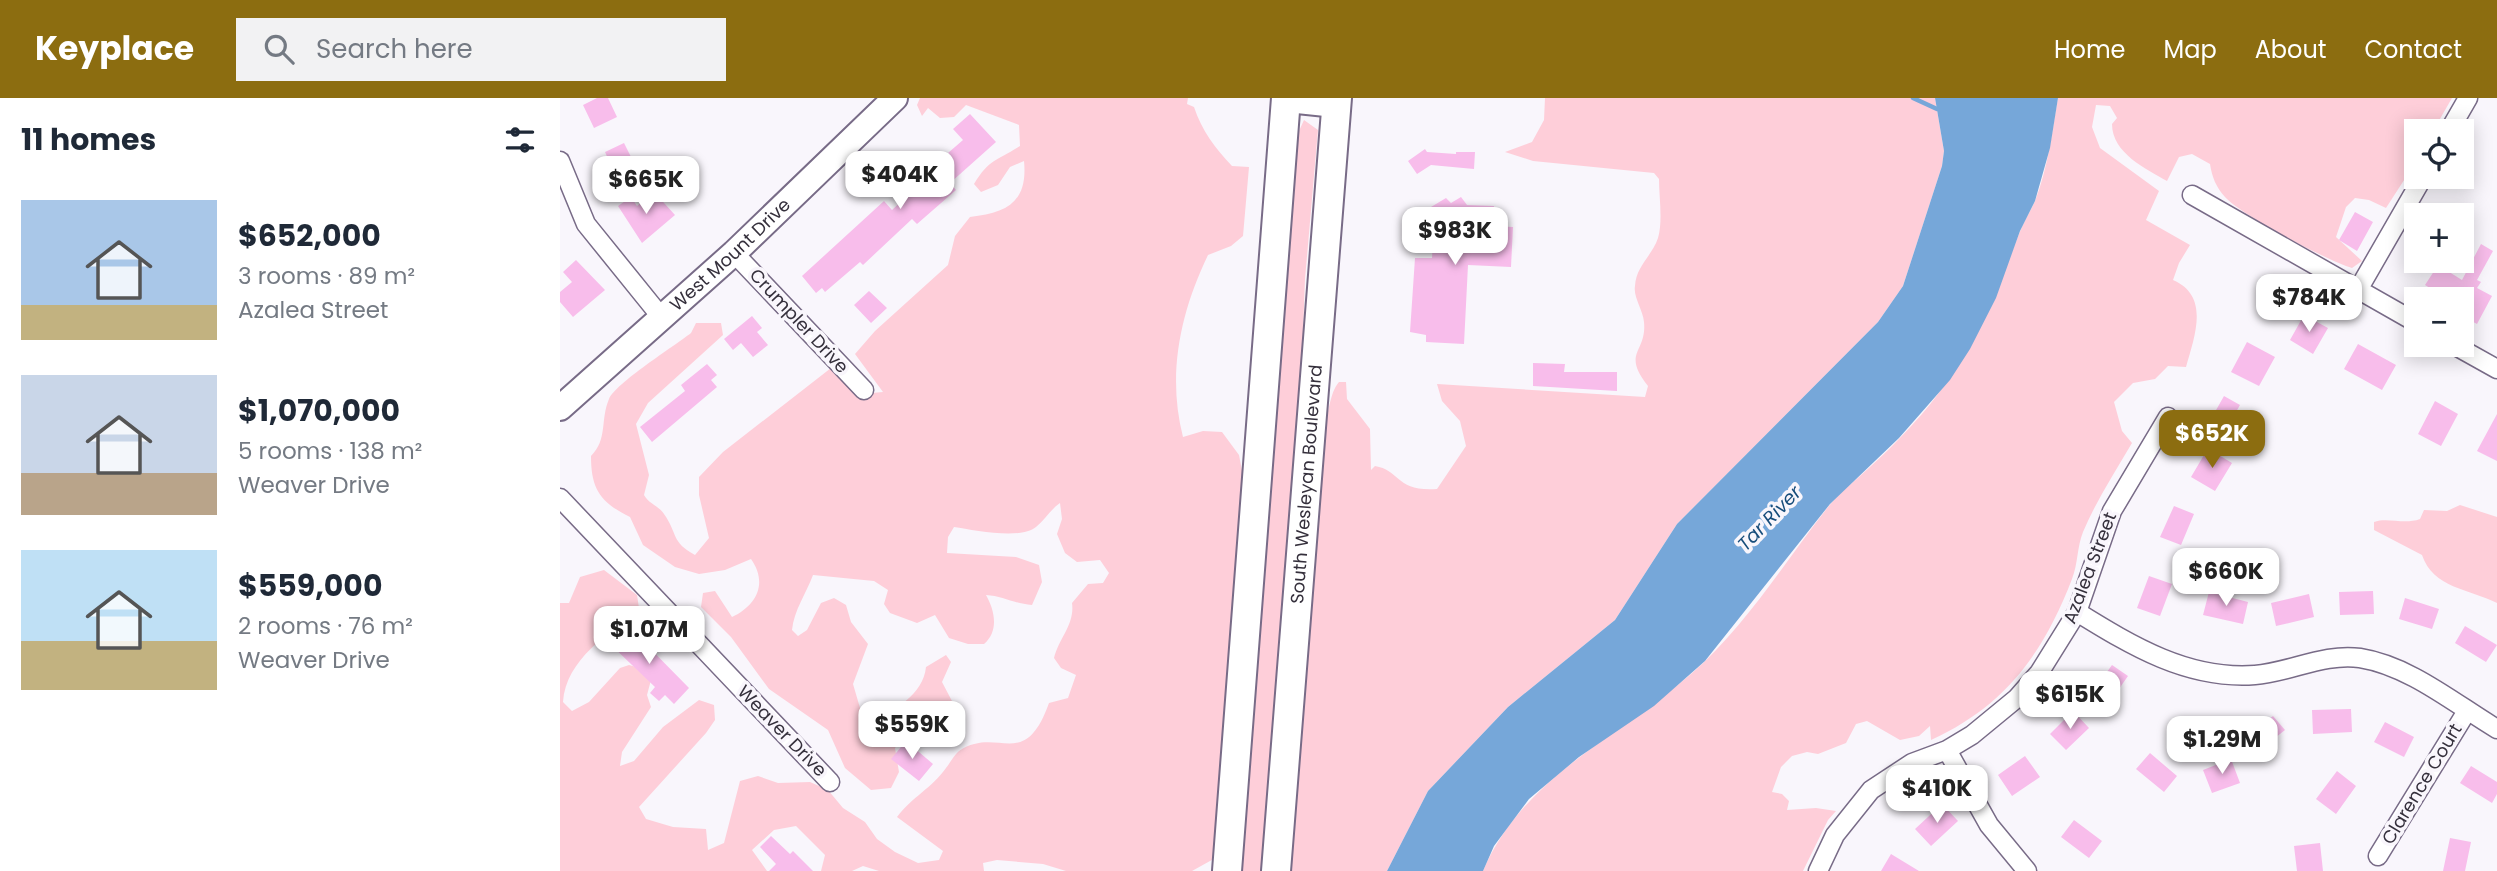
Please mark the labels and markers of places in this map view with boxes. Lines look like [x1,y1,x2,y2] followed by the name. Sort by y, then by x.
[851,152,949,211] pin: $404K
[597,156,695,216] pin: $665K
[1406,208,1504,267] pin: $983K
[2260,274,2358,334] pin: $784K
[2163,410,2261,470] pin: $652K
[2177,548,2275,608] pin: $660K
[592,606,706,666] pin: $1.07M
[2021,672,2119,731] pin: $615K
[863,702,961,761] pin: $559K
[2165,716,2279,776] pin: $1.29M
[1888,766,1986,825] pin: $410K

